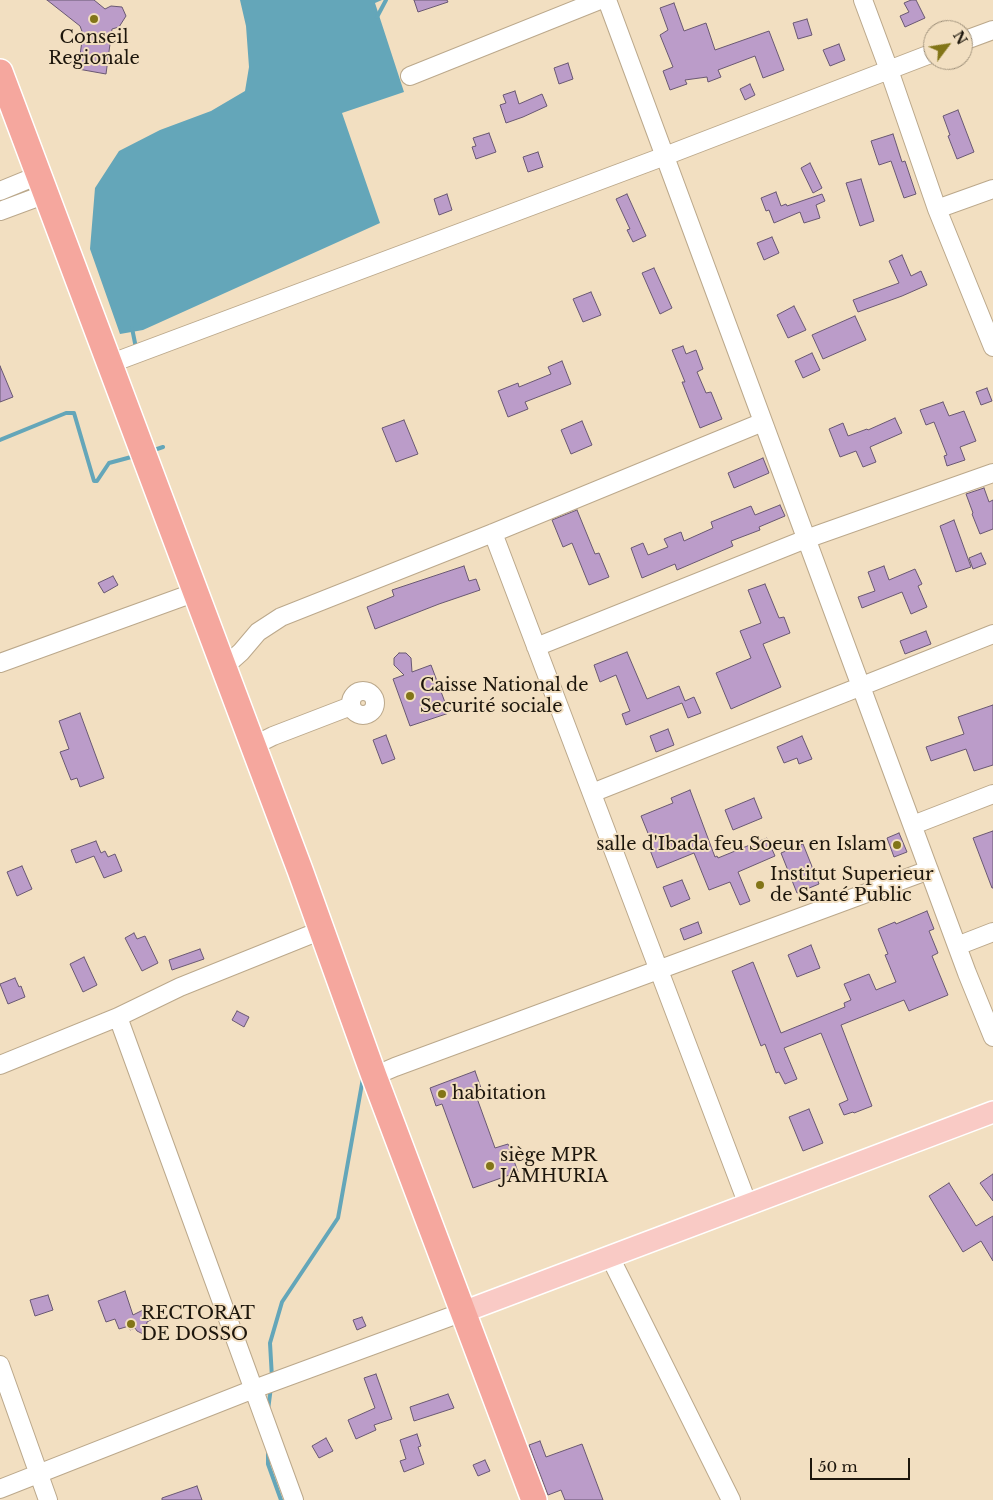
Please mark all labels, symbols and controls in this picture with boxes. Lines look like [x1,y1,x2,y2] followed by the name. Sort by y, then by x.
[88,13,100,25] marker: Conseil Regionale
[923,20,973,70] north arrow
[48,27,140,70] place label: Conseil Regionale
[949,28,971,48] text: N
[420,675,588,718] place label: Caisse National de Securité sociale
[404,690,416,702] marker: Caisse National de Securité sociale
[596,834,887,856] place label: salle d'Ibada feu Soeur en Islam
[891,839,903,851] marker: salle d'Ibada feu Soeur en Islam
[770,864,934,906] place label: Institut Superieur de Santé Public
[754,879,766,891] marker: Institut Superieur de Santé Public
[452,1083,546,1105] place label: habitation
[436,1088,448,1100] marker: habitation
[500,1145,608,1188] place label: siège MPR JAMHURIA
[484,1160,496,1172] marker: siège MPR JAMHURIA
[141,1303,255,1346] place label: RECTORAT DE DOSSO
[125,1318,137,1330] marker: RECTORAT DE DOSSO
[813,1448,913,1480] scale bar
[818,1457,858,1476] text: 50 m

